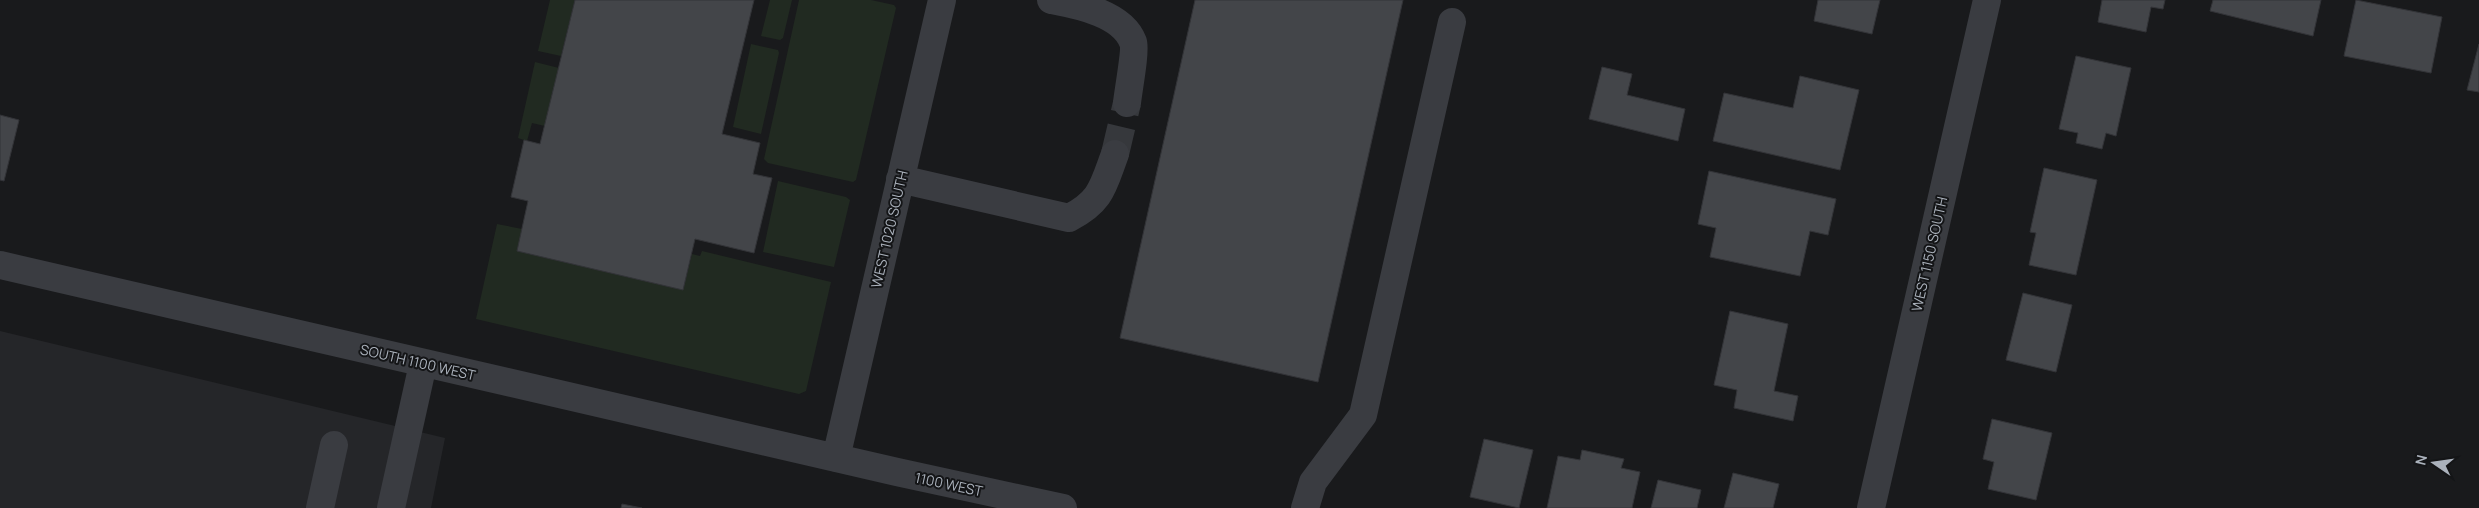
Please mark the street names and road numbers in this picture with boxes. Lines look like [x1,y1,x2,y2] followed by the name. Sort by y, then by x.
[866,168,912,290] street label: WEST 1020 SOUTH
[1907,195,1951,313] street label: WEST 1150 SOUTH
[358,339,478,385] street label: SOUTH 1100 WEST
[914,468,985,501] street label: 1100 WEST

